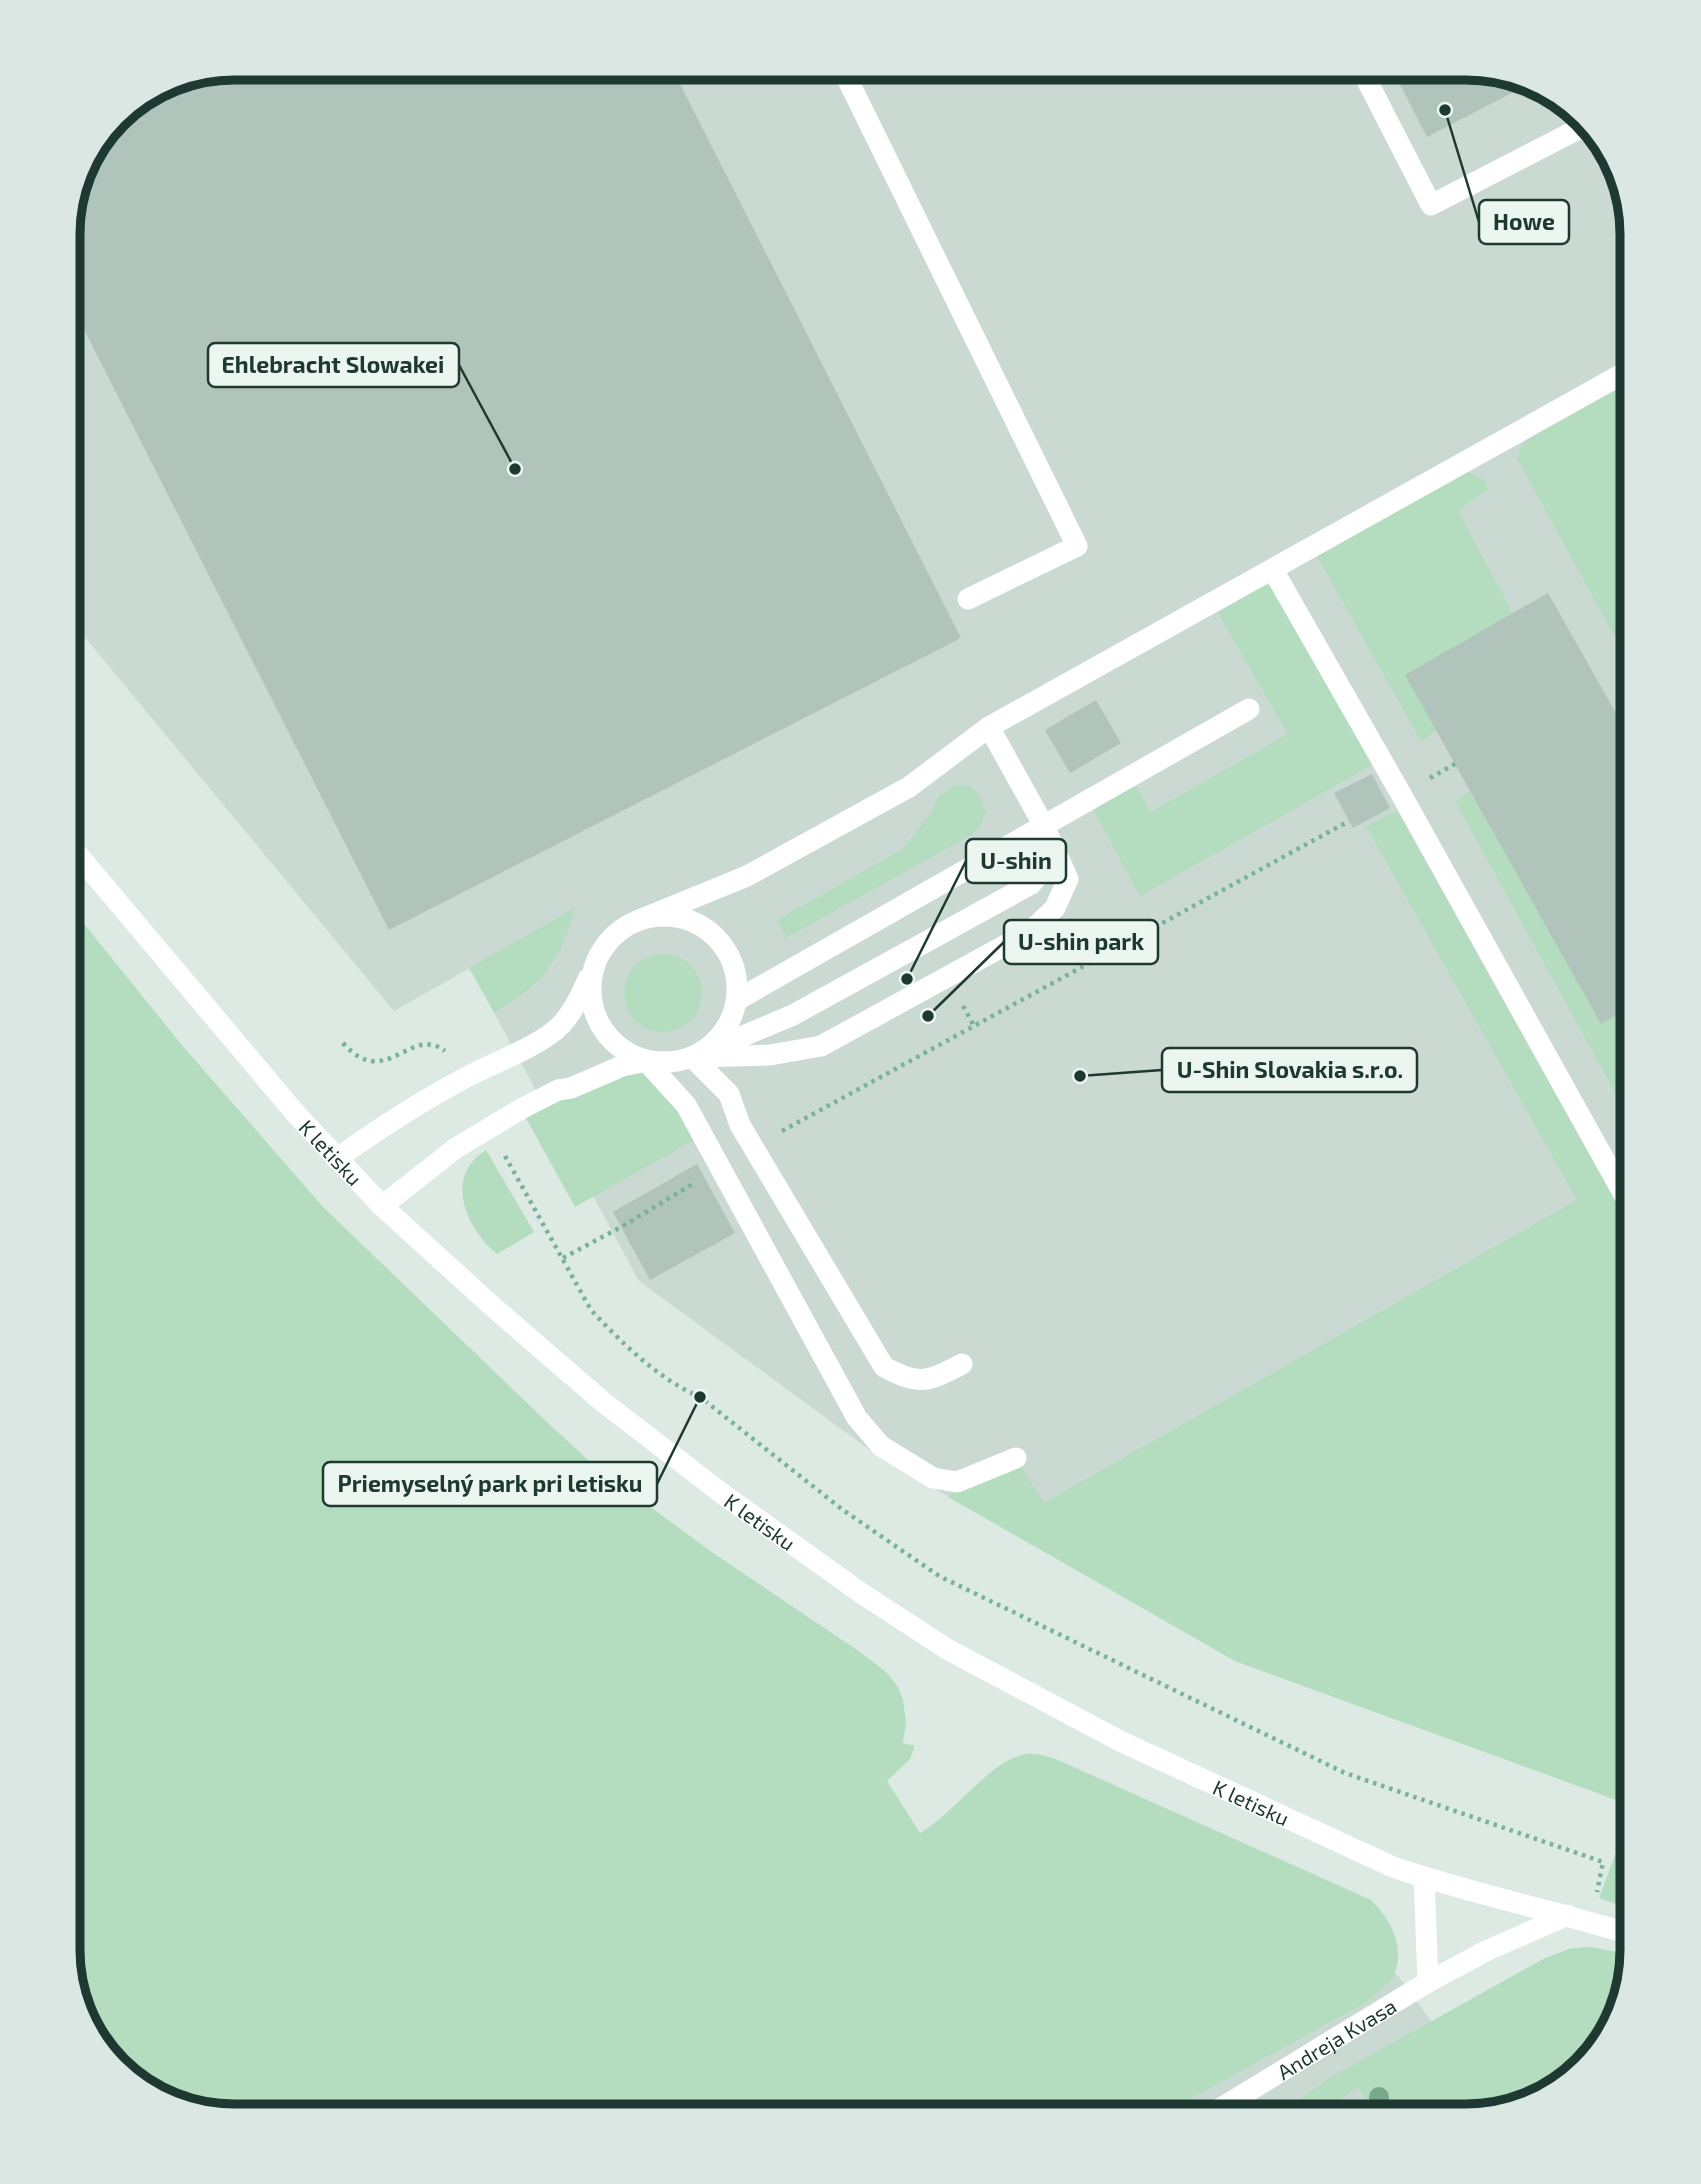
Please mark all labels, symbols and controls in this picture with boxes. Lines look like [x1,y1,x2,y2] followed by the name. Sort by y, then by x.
[1479,200,1569,244] callout: Howe
[1493,207,1555,235] text: Howe
[208,343,459,387] callout: Ehlebracht Slowakei
[222,350,444,378] text: Ehlebracht Slowakei
[966,839,1066,883] callout: U-shin
[980,846,1052,874] text: U-shin
[1004,920,1158,964] callout: U-shin park
[1018,927,1144,955] text: U-shin park
[1162,1048,1417,1092] callout: U-Shin Slovakia s.r.o.
[1177,1055,1403,1083] text: U-Shin Slovakia s.r.o.
[295,1114,368,1190] street label: K letisku
[323,1462,657,1506] callout: Priemyselný park pri letisku
[338,1469,642,1497] text: Priemyselný park pri letisku
[720,1487,801,1555] street label: K letisku
[1210,1773,1294,1830] street label: K letisku
[1272,1992,1400,2084] street label: Andreja Kvasa

